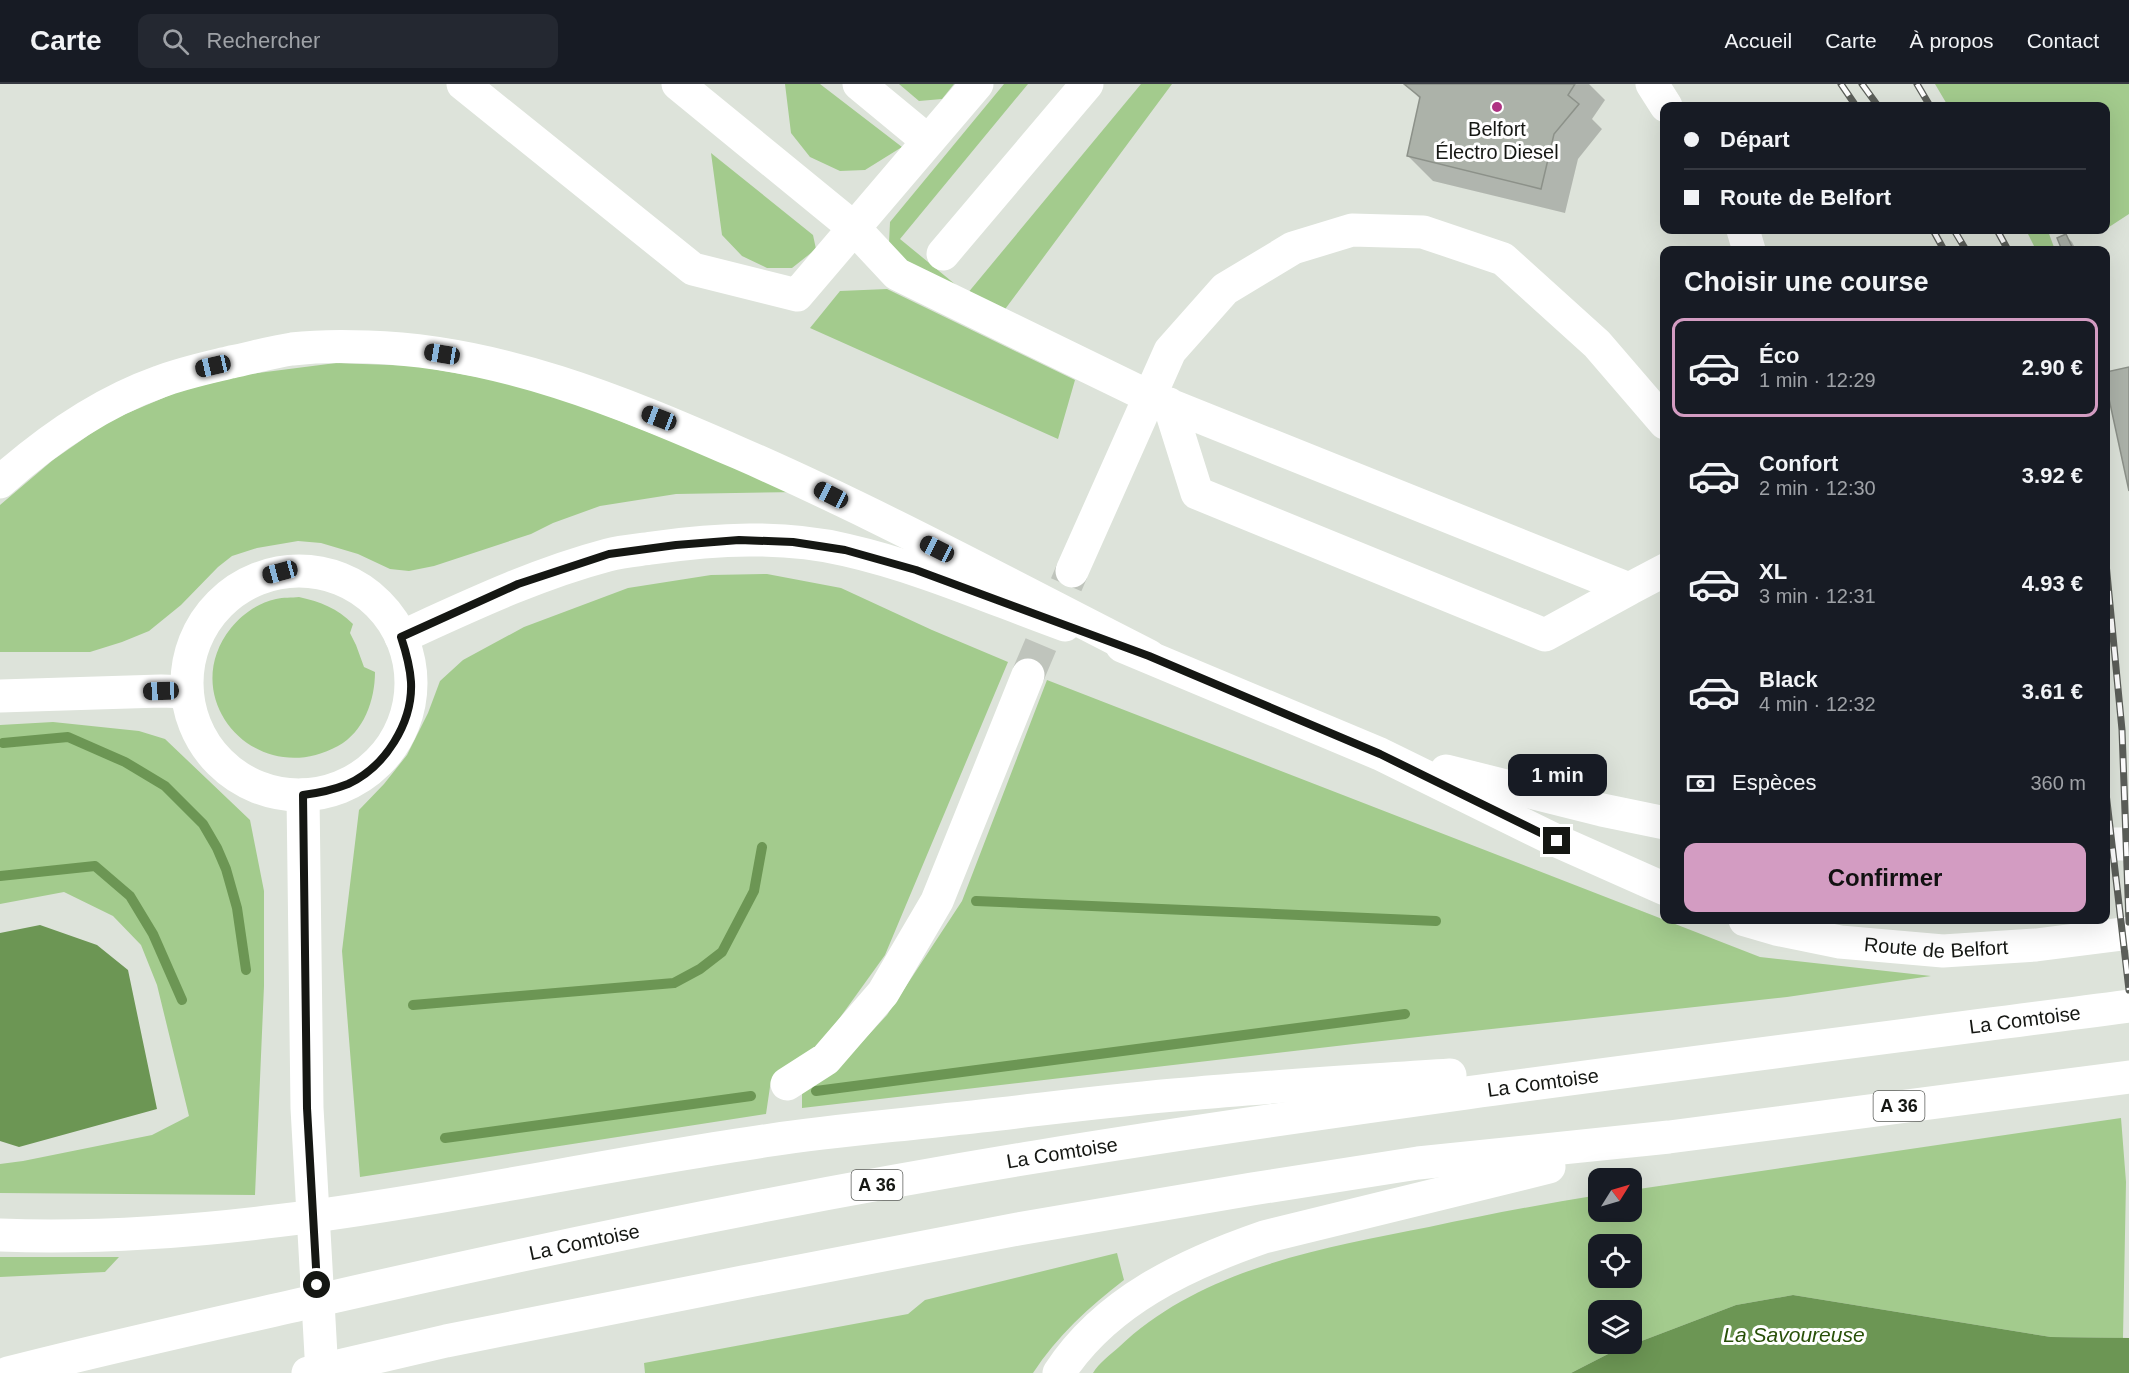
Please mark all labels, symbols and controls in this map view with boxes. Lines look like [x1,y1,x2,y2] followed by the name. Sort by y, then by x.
[138,14,558,68] search box
[30,25,102,56] text: Carte
[159,25,192,58] icon: search
[207,28,320,53] text: Rechercher
[1725,29,1792,52] text: Accueil
[1825,29,1877,52] text: Carte
[1910,29,1994,52] text: À propos
[2027,29,2099,52] text: Contact
[1490,100,1504,114] marker: Belfort Électro Diesel
[1435,118,1559,163] place label: Belfort Électro Diesel
[1720,127,1790,152] text: Départ
[1720,185,1891,210] text: Route de Belfort
[1684,267,1929,297] text: Choisir une course
[1687,341,1741,395] icon: car
[423,342,461,366] car
[1759,343,1799,368] text: Éco
[193,353,233,379] car
[2022,355,2083,380] text: 2.90 €
[1759,369,1876,391] text: 1 min · 12:29
[639,403,679,433] car
[1687,449,1741,503] icon: car
[1759,451,1838,476] text: Confort
[2022,463,2083,488] text: 3.92 €
[1759,477,1876,499] text: 2 min · 12:30
[811,479,851,511] car
[917,533,957,565] car
[1687,557,1741,611] icon: car
[260,559,300,585] car
[1759,559,1787,584] text: XL
[2022,571,2083,596] text: 4.93 €
[1759,585,1876,607] text: 3 min · 12:31
[1687,665,1741,719] icon: car
[1759,667,1818,692] text: Black
[2022,679,2083,704] text: 3.61 €
[143,681,179,701] car
[1759,693,1876,715] text: 4 min · 12:32
[1508,754,1606,796] callout: 1 min
[1531,764,1584,786] text: 1 min
[1684,767,1717,800] icon: cash
[1732,770,1816,795] text: Espèces
[2030,772,2086,794] text: 360 m
[1543,827,1570,854] route end
[1684,843,2086,912] button: Confirmer
[1863,933,2009,962] street label: Route de Belfort
[1968,1001,2082,1038] street label: La Comtoise
[1486,1064,1600,1101] street label: La Comtoise
[1874,1091,1924,1121] road number: A 36
[1005,1133,1119,1173] street label: La Comtoise
[1588,1168,1642,1222] north arrow
[1588,1168,1642,1354] map controls
[852,1170,902,1200] road number: A 36
[527,1220,641,1264] street label: La Comtoise
[1588,1234,1642,1288] button: locate
[303,1271,330,1298] route start
[1588,1300,1642,1354] button: layers
[1723,1323,1865,1346] water label: La Savoureuse

